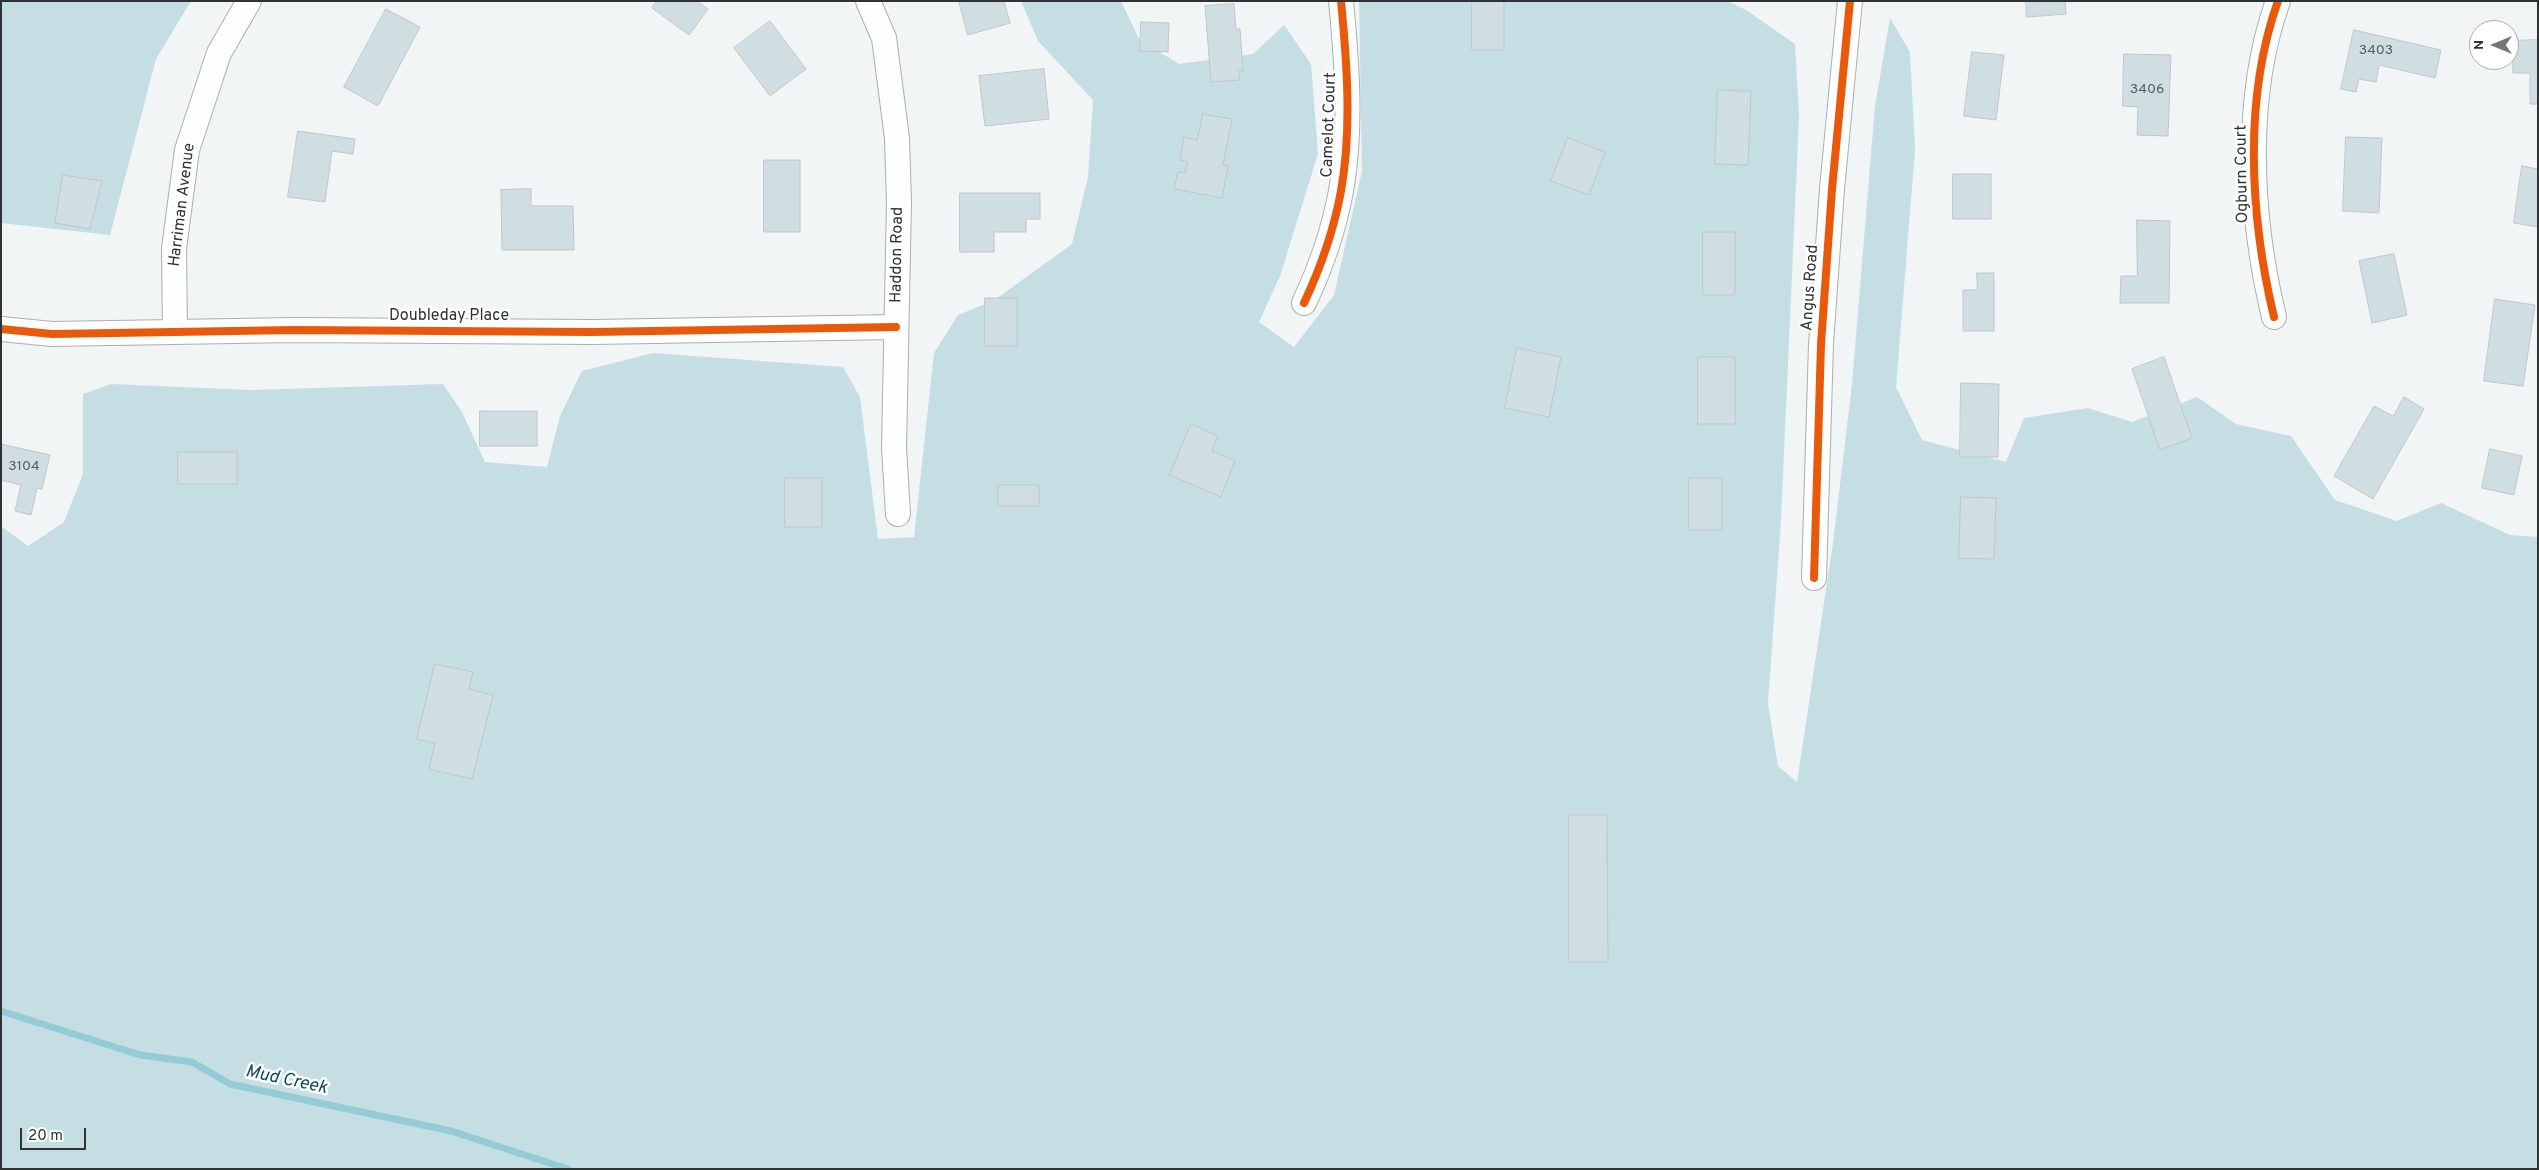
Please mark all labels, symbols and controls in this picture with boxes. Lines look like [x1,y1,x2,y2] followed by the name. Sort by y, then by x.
[2469,20,2519,70] north arrow
[2471,40,2488,50] text: N
[2359,43,2393,59] house number: 3403
[1319,72,1341,178] street label: Camelot Court
[2130,82,2164,98] house number: 3406
[2233,125,2253,223] street label: Ogburn Court
[166,142,200,268] street label: Harriman Avenue
[888,207,908,303] street label: Haddon Road
[1798,244,1824,332] street label: Angus Road
[389,307,509,327] street label: Doubleday Place
[8,459,40,475] house number: 3104
[243,1062,329,1100] water label: Mud Creek
[22,1118,89,1150] scale bar
[28,1127,63,1146] text: 20 m

